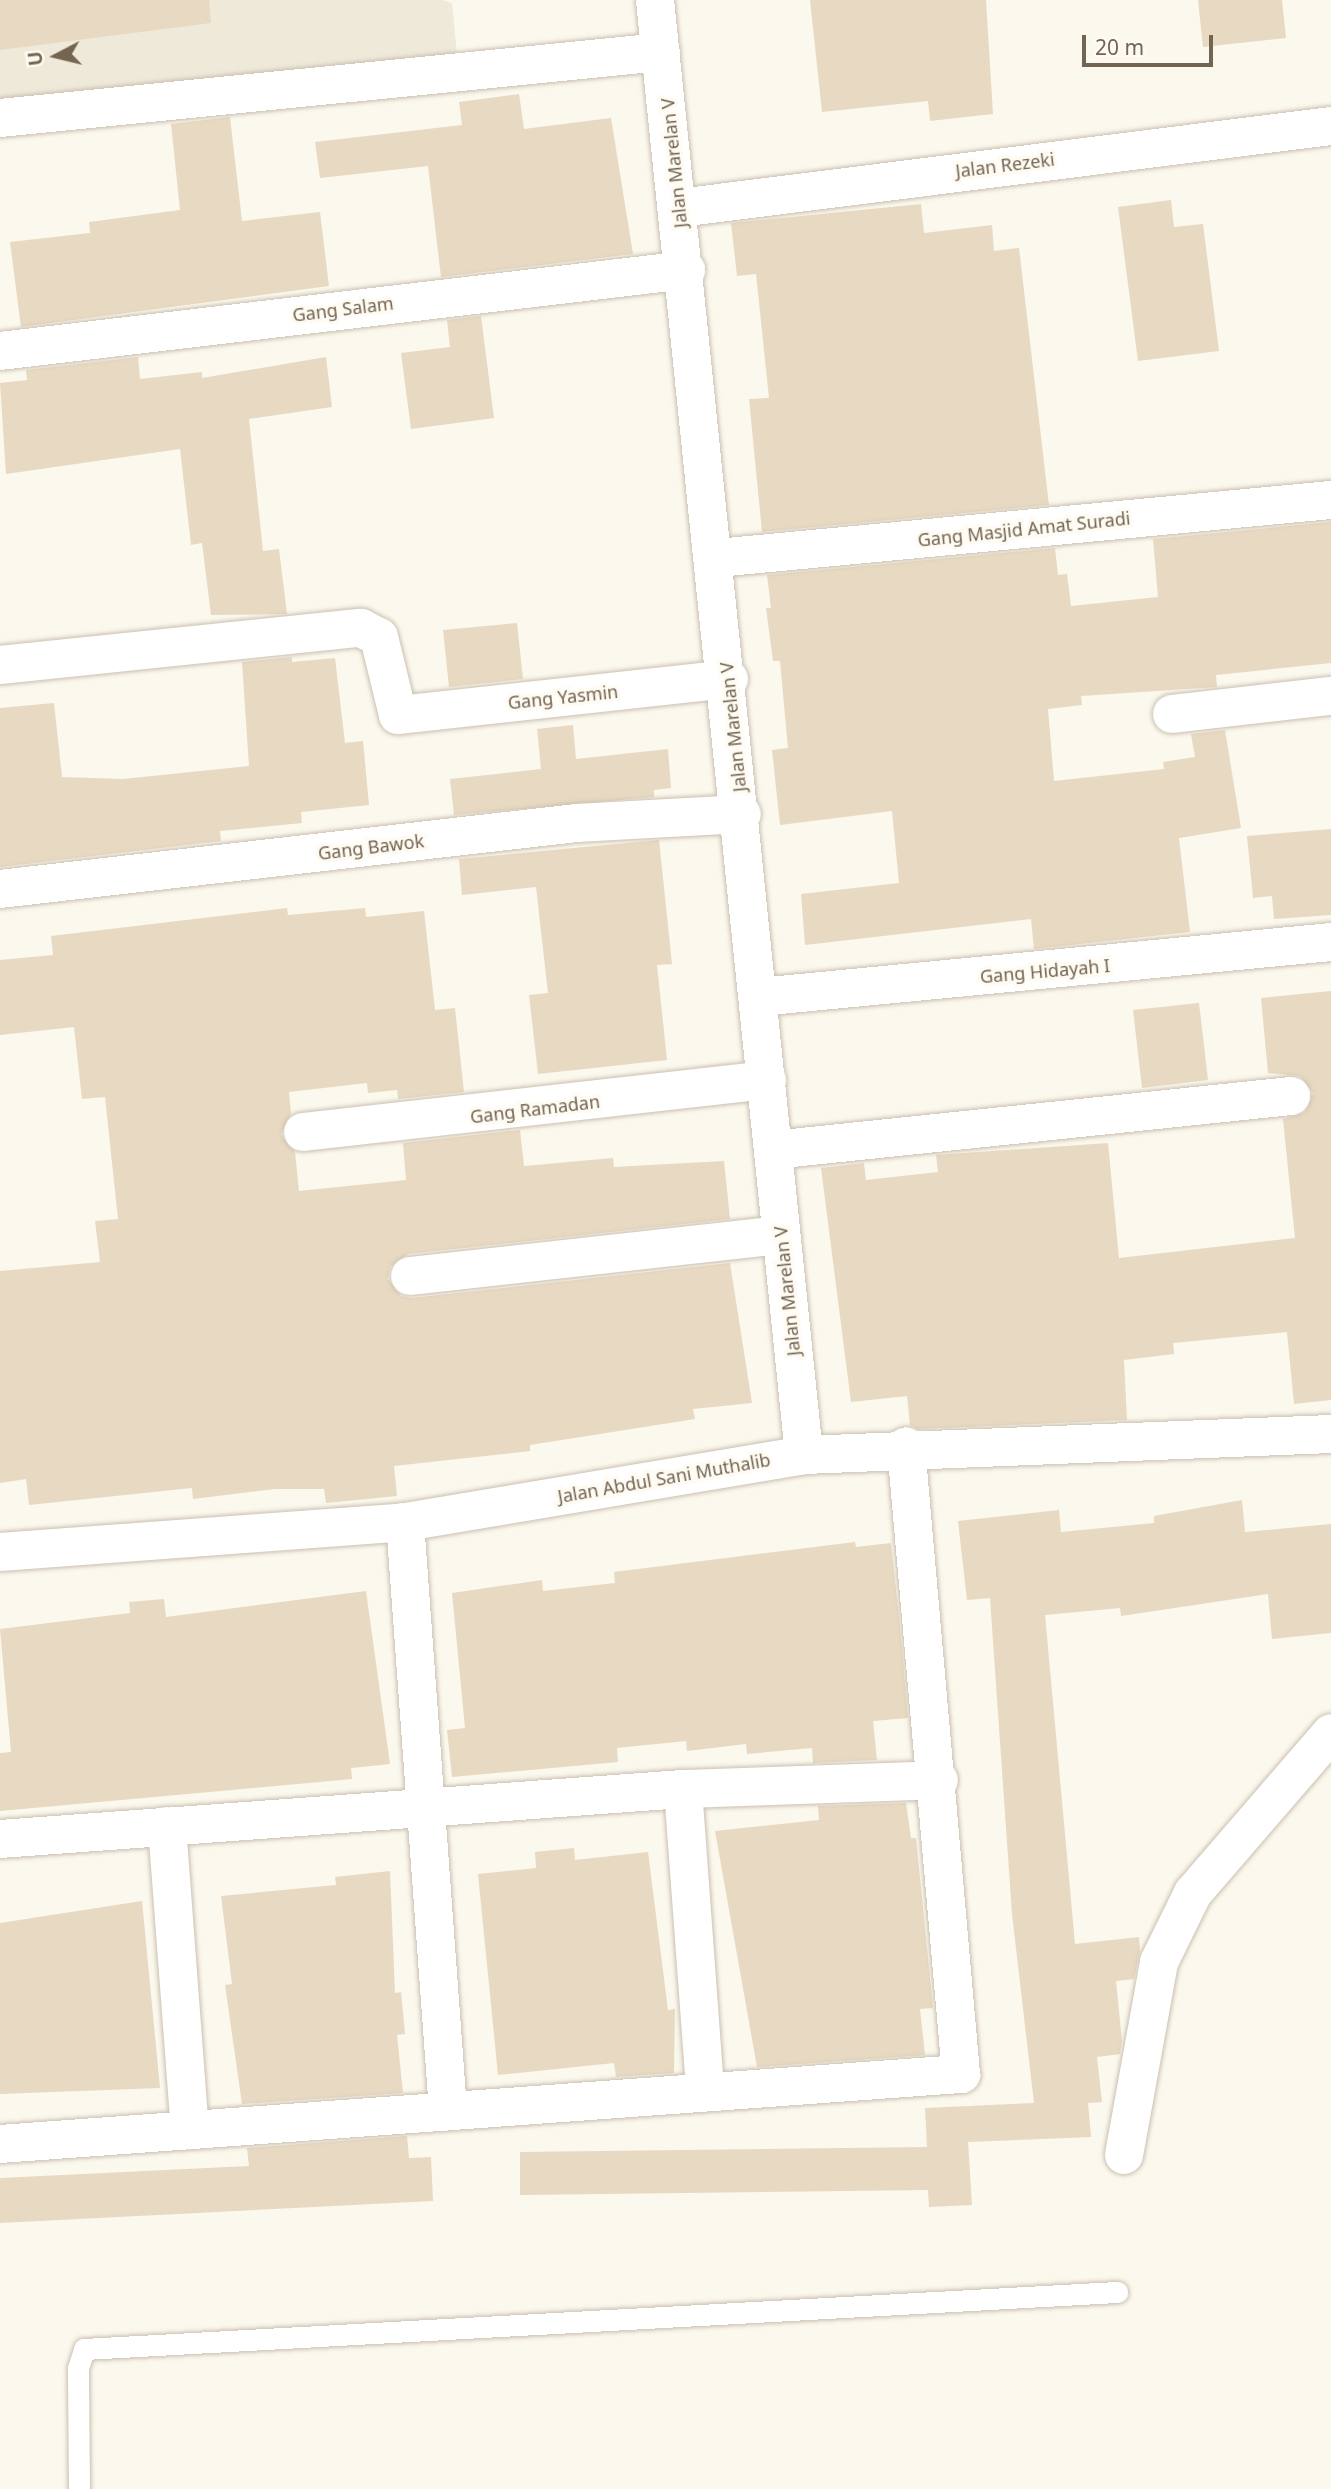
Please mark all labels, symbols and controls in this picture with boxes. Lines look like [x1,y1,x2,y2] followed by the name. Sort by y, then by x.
[21,21,91,91] north arrow
[1086,21,1217,65] scale bar
[1095,33,1144,61] text: 20 m
[21,50,49,67] text: U
[656,97,692,229] street label: Jalan Marelan V
[954,148,1056,182] street label: Jalan Rezeki
[291,292,395,326] street label: Gang Salam
[917,507,1131,551] street label: Gang Masjid Amat Suradi
[715,661,751,793] street label: Jalan Marelan V
[507,680,619,714] street label: Gang Yasmin
[317,830,425,864] street label: Gang Bawok
[979,955,1111,987] street label: Gang Hidayah I
[469,1090,601,1128] street label: Gang Ramadan
[769,1225,805,1357] street label: Jalan Marelan V
[556,1449,772,1507] street label: Jalan Abdul Sani Muthalib

